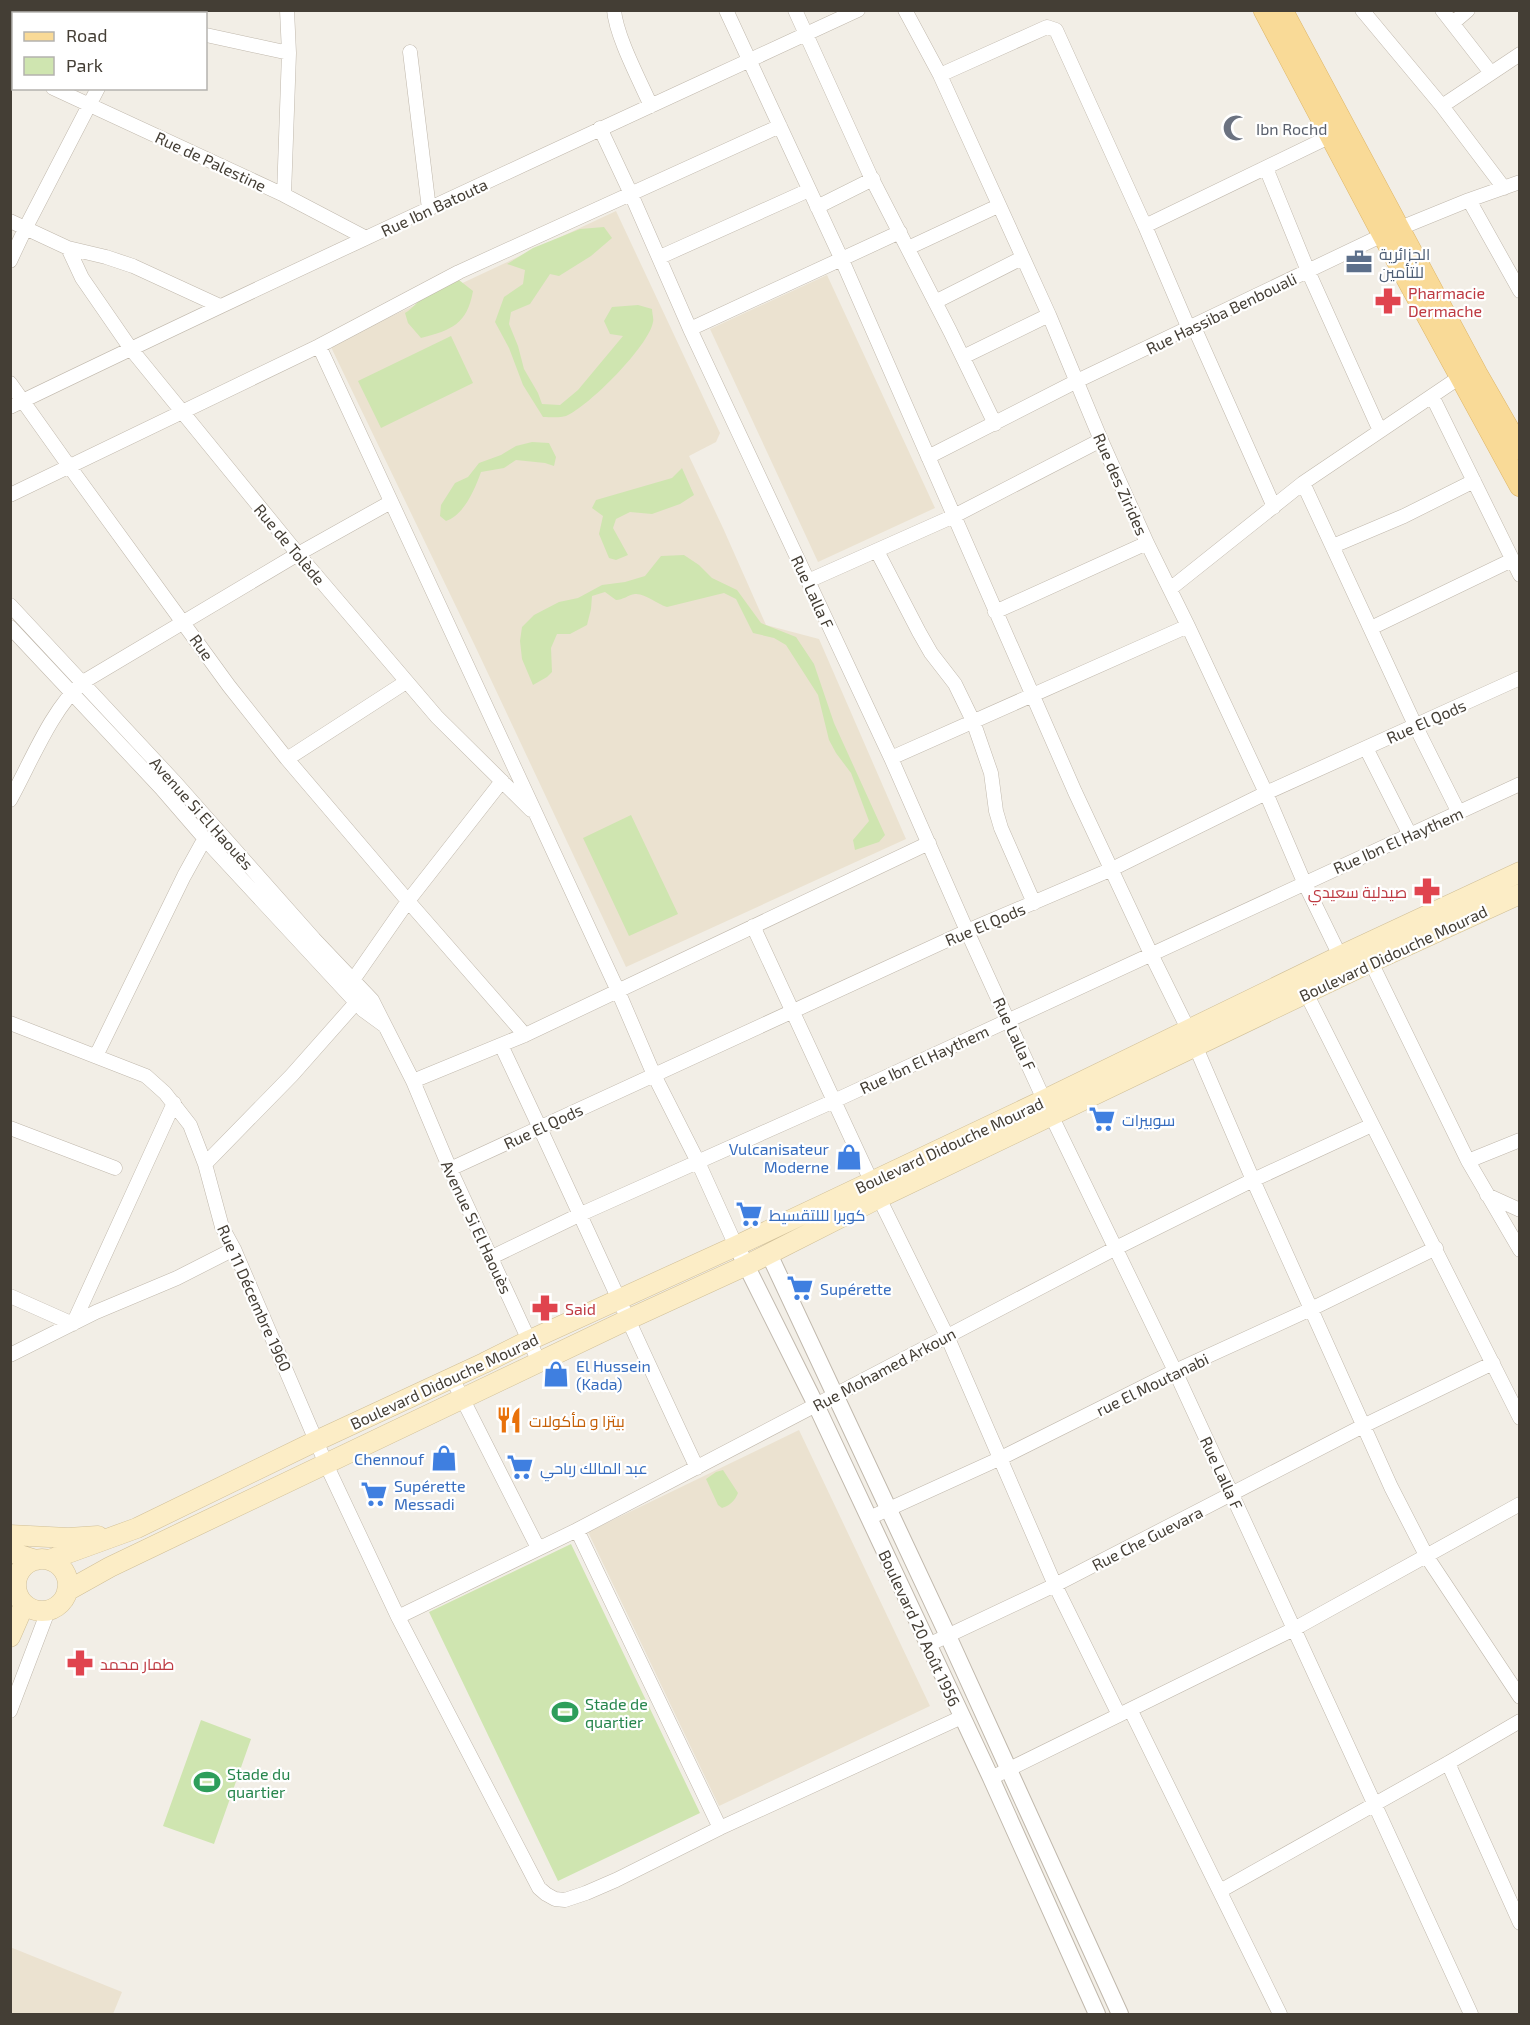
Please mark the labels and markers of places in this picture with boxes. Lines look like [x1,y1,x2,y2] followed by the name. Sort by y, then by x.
[1221,113,1251,143] mosque icon: Ibn Rochd
[1256,119,1327,138] place label: Ibn Rochd
[1379,244,1430,283] place label: الجزائرية للتأمين
[1344,247,1374,277] office icon: الجزائرية للتأمين
[1408,283,1485,320] place label: Pharmacie Dermache
[1373,286,1403,316] pharmacy icon: Pharmacie Dermache
[1412,876,1442,906] pharmacy icon: صيدلية سعيدي
[1308,882,1407,906] place label: صيدلية سعيدي
[1087,1104,1117,1134] supermarket icon: سوبيرات
[1122,1110,1175,1130] place label: سوبيرات
[729,1139,830,1176] place label: Vulcanisateur Moderne
[834,1142,864,1172] shop icon: Vulcanisateur Moderne
[734,1199,764,1229] supermarket icon: كوبرا لللتقسيط
[769,1205,866,1225] place label: كوبرا لللتقسيط
[785,1273,815,1303] supermarket icon: Supérette
[820,1279,892,1298] place label: Supérette
[530,1293,560,1323] pharmacy icon: Said
[565,1299,596,1318] place label: Said
[576,1356,651,1393] place label: El Hussein (Kada)
[541,1359,571,1389] shop icon: El Hussein (Kada)
[494,1405,524,1435] restaurant icon: بيتزا و مأكولات
[529,1411,625,1431] place label: بيتزا و مأكولات
[429,1443,459,1473] shop icon: Chennouf
[354,1449,425,1468] place label: Chennouf
[505,1452,535,1482] supermarket icon: عبد المالك رباحي
[540,1458,648,1482] place label: عبد المالك رباحي
[394,1476,466,1513] place label: Supérette Messadi
[359,1479,389,1509] supermarket icon: Supérette Messadi
[65,1648,95,1678] pharmacy icon: طمار محمد
[100,1654,174,1674] place label: طمار محمد
[585,1694,648,1731] place label: Stade de quartier
[550,1697,580,1727] sports icon: Stade de quartier
[227,1764,290,1801] place label: Stade du quartier
[192,1767,222,1797] sports icon: Stade du quartier

